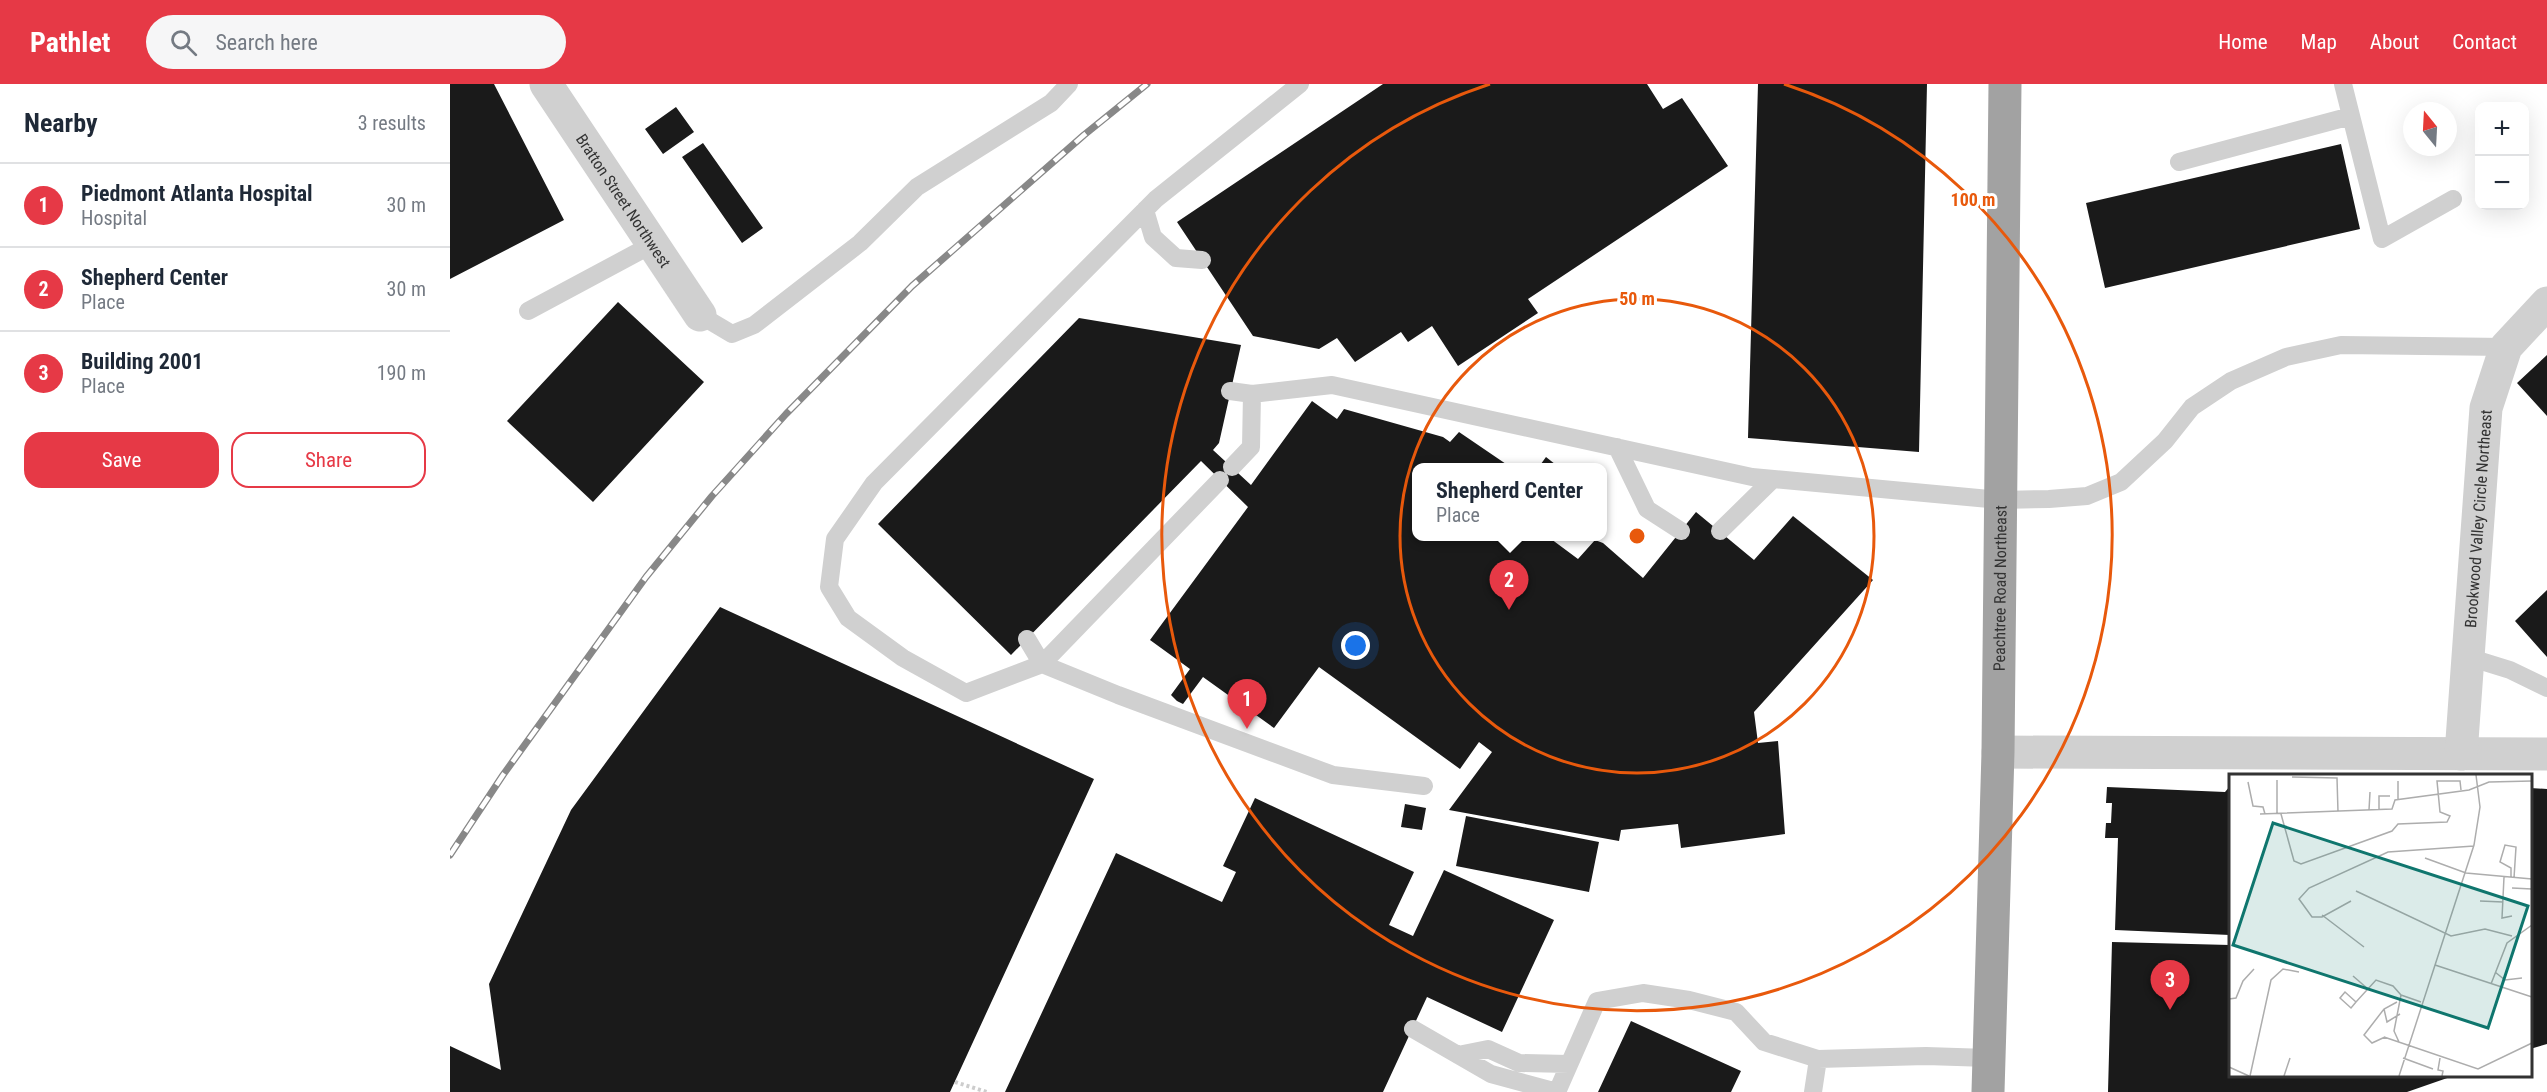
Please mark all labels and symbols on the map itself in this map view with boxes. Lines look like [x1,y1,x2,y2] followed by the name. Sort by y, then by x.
[2403,102,2457,156] north arrow
[572,130,675,271] street label: Bratton Street Northwest
[1951,189,1995,210] text: 100 m
[1619,288,1655,309] text: 50 m
[2461,409,2496,628] street label: Brookwood Valley Circle Northeast
[1990,505,2011,671] street label: Peachtree Road Northeast
[1627,526,1647,546] centre of rings
[1490,560,1528,610] pin: 2
[1341,631,1370,660] your location
[1228,680,1266,729] pin: 1
[2229,774,2532,1077] inset map
[2150,960,2190,1010] pin: 3

